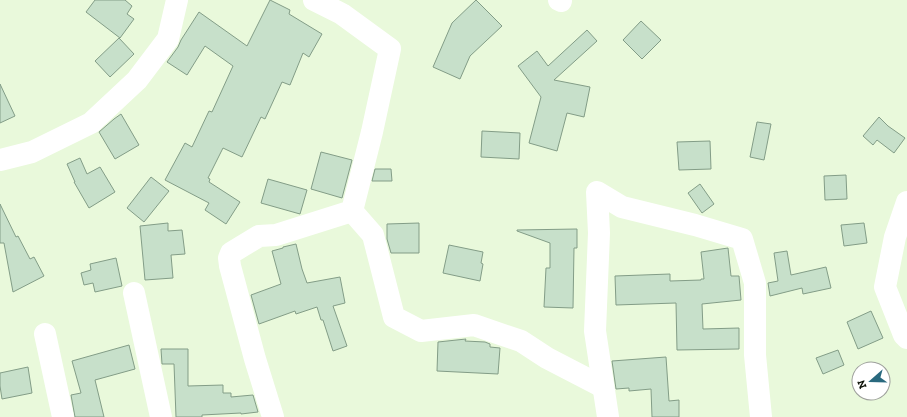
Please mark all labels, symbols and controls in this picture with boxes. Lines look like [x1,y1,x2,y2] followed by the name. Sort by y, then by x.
[851,361,891,401] north arrow
[854,378,870,390] text: N

